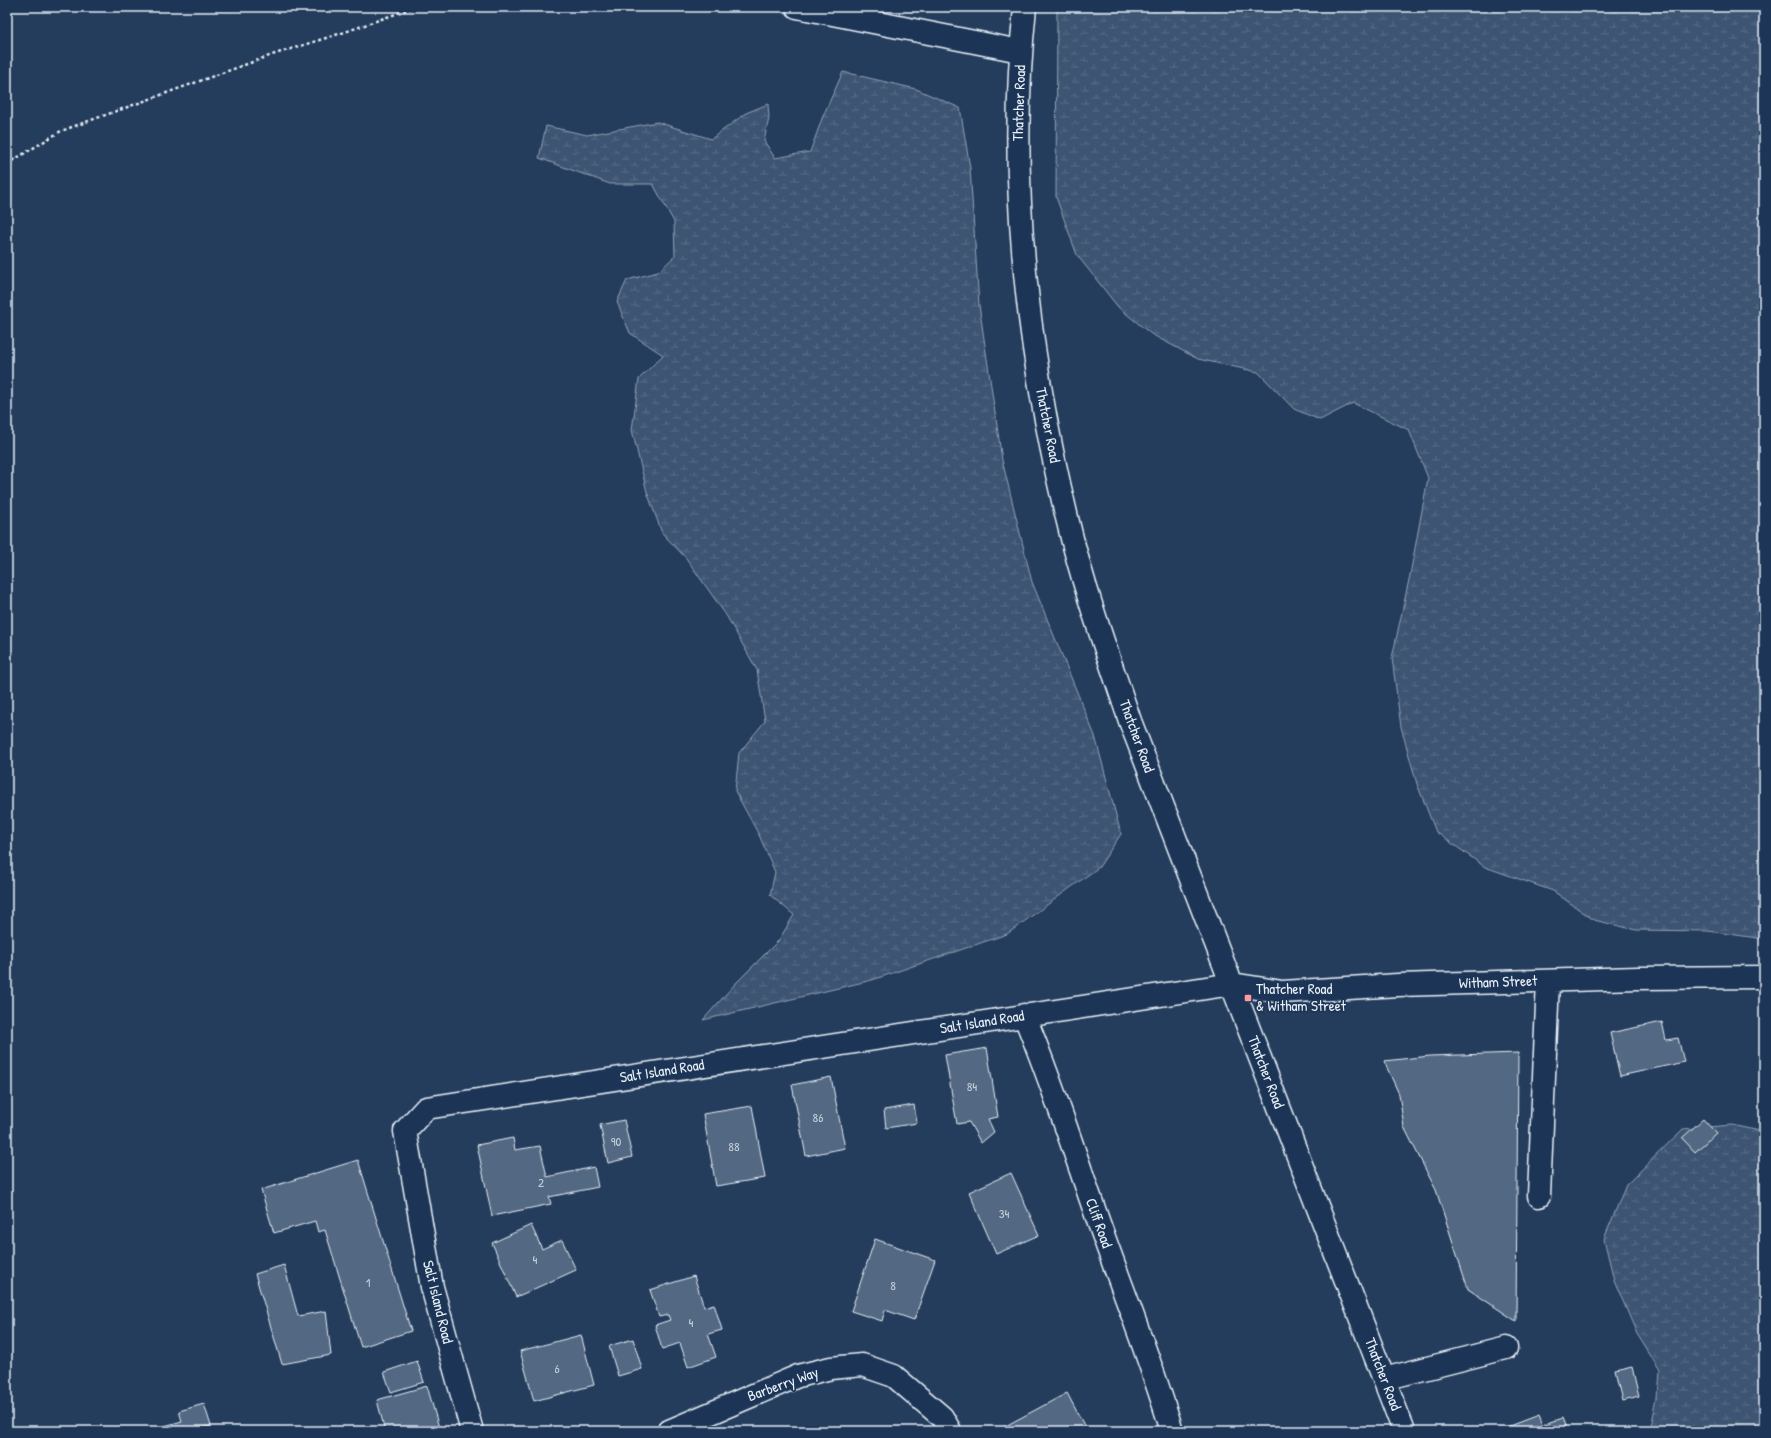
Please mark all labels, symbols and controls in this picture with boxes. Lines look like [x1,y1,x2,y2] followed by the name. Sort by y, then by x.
[1007,64,1030,141] street label: Thatcher Road
[1031,385,1066,464] street label: Thatcher Road
[1115,696,1160,775] street label: Thatcher Road
[1458,970,1538,993] street label: Witham Street
[1256,978,1347,1016] place label: Thatcher Road & Witham Street
[1243,993,1253,1003] marker: Thatcher Road & Witham Street
[938,1004,1026,1039] street label: Salt Island Road
[1243,1032,1290,1111] street label: Thatcher Road
[618,1053,706,1088] street label: Salt Island Road
[967,1077,977,1095] house number: 84
[813,1108,823,1126] house number: 86
[611,1132,621,1150] house number: 90
[728,1137,740,1155] house number: 88
[538,1173,544,1191] house number: 2
[1081,1195,1118,1251] street label: Cliff Road
[999,1204,1009,1222] house number: 34
[533,1250,538,1268] house number: 4
[418,1258,459,1346] street label: Salt Island Road
[366,1273,371,1291] house number: 1
[890,1276,896,1294] house number: 8
[689,1313,694,1331] house number: 4
[1360,1334,1407,1413] street label: Thatcher Road
[554,1359,560,1377] house number: 6
[744,1361,821,1406] street label: Barberry Way

